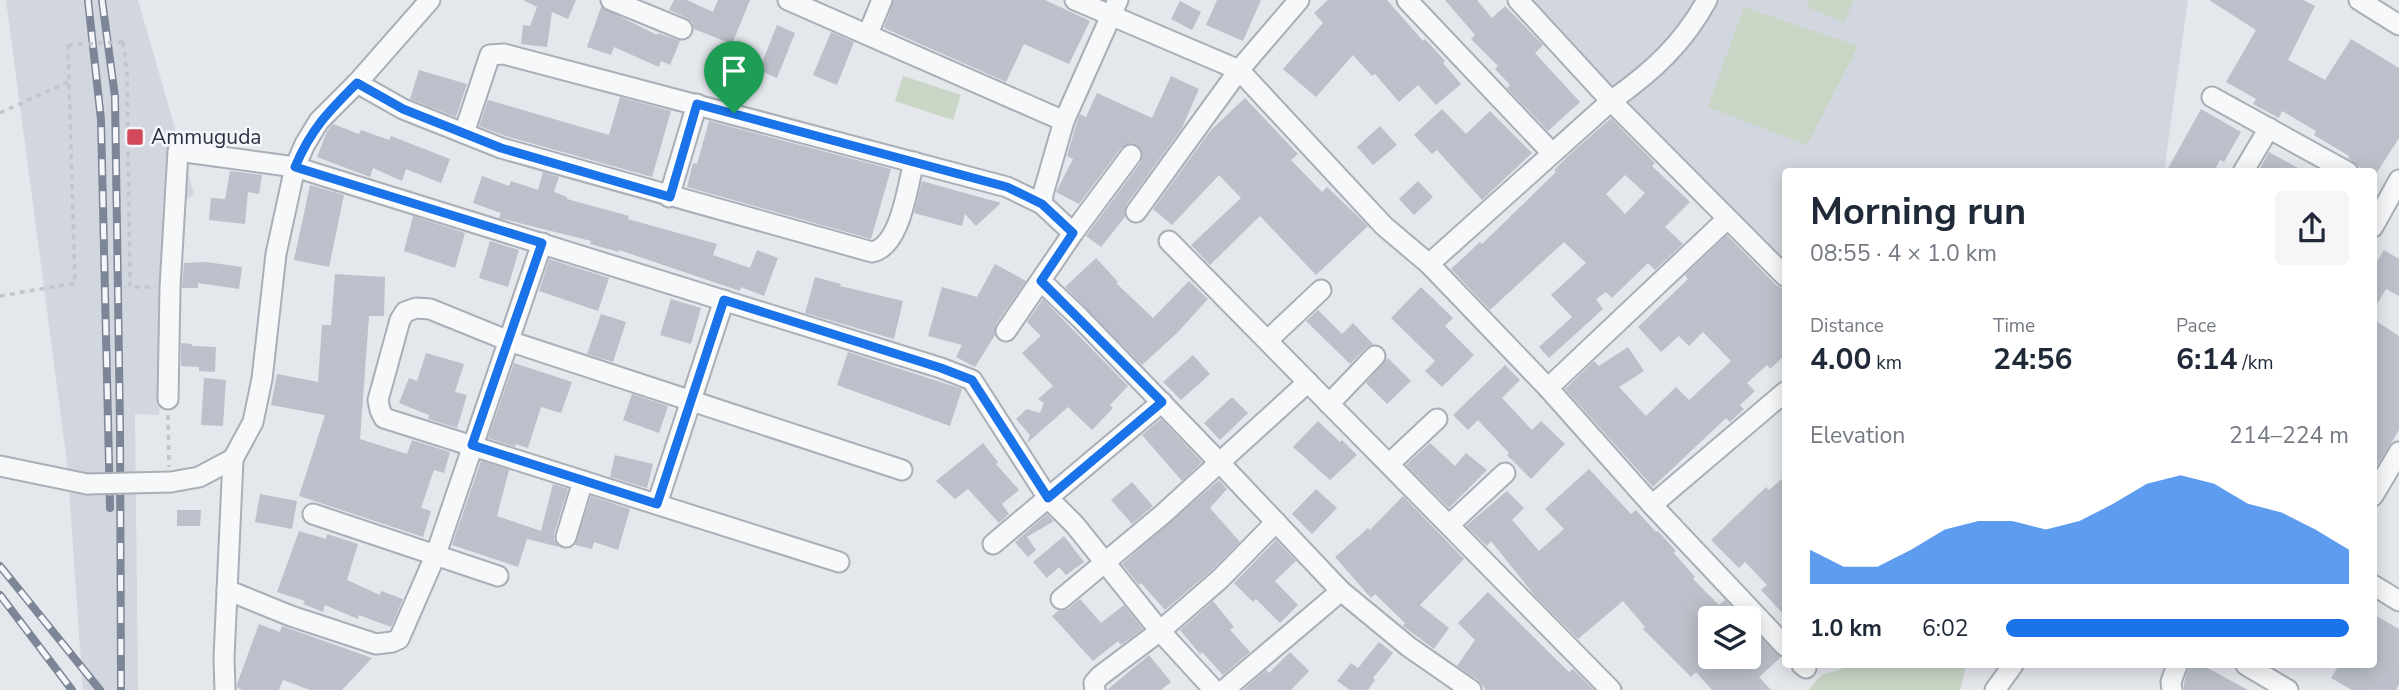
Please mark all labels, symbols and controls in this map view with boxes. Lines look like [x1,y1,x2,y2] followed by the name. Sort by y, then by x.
[704,41,764,113] pin
[715,52,753,90] icon: arrive
[151,123,262,151] place label: Ammuguda
[125,127,145,147] marker: Ammuguda
[1810,186,2026,237] text: Morning run
[2275,191,2349,265] button: share
[1810,238,1997,269] text: 08:55 · 4 × 1.0 km
[1810,313,1884,339] text: Distance
[1993,313,2035,339] text: Time
[2176,313,2216,339] text: Pace
[1810,339,1871,380] text: 4.00
[1993,339,2072,380] text: 24:56
[2176,339,2237,380] text: 6:14
[1871,350,1902,376] text: km
[2237,350,2273,376] text: /km
[1810,420,1905,451] text: Elevation
[2229,420,2349,451] text: 214–224 m
[1698,606,1761,669] map controls
[1698,606,1761,669] button: layers
[1810,613,1882,644] text: 1.0 km
[1922,613,1969,644] text: 6:02

